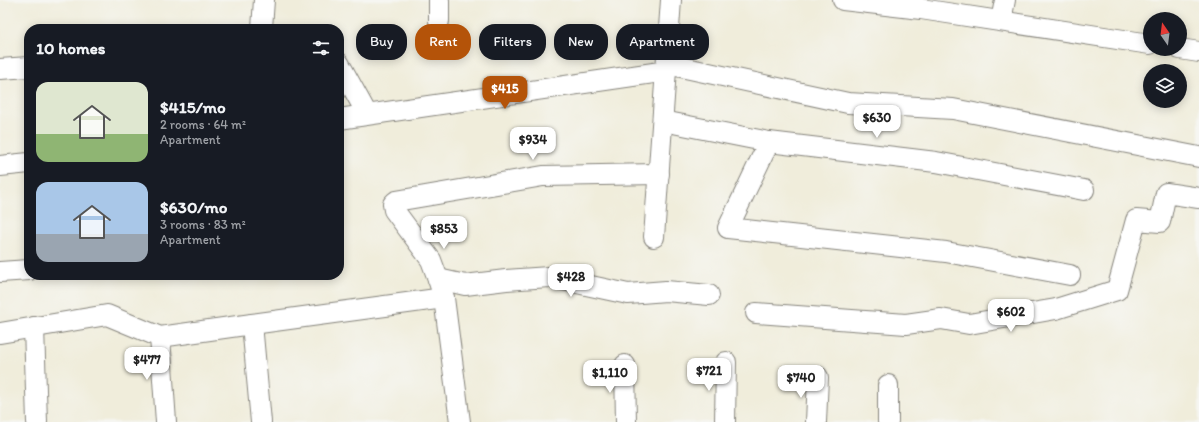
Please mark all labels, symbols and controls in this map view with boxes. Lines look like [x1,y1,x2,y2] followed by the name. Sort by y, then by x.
[1143,12,1187,56] north arrow
[1143,12,1187,108] map controls
[356,24,407,60] chip: Buy
[415,24,471,60] chip: Rent
[479,24,546,60] chip: Filters
[554,24,608,60] chip: New
[616,24,709,60] chip: Apartment
[310,37,332,59] icon: filters
[36,38,105,58] text: 10 homes
[1143,64,1187,108] button: layers
[481,76,529,110] pin: $415
[491,81,519,96] text: $415
[160,97,226,117] text: $415/mo
[68,98,116,146] icon: home
[853,105,901,139] pin: $630
[863,110,891,125] text: $630
[160,117,246,132] text: 2 rooms · 64 m²
[509,127,557,161] pin: $934
[160,132,221,147] text: Apartment
[519,132,547,147] text: $934
[160,197,227,217] text: $630/mo
[68,198,116,246] icon: home
[420,216,468,250] pin: $853
[160,217,246,232] text: 3 rooms · 83 m²
[430,221,458,236] text: $853
[160,232,221,247] text: Apartment
[547,264,595,298] pin: $428
[557,269,585,284] text: $428
[987,299,1035,333] pin: $602
[997,304,1025,319] text: $602
[123,347,171,381] pin: $477
[133,352,161,367] text: $477
[685,358,733,392] pin: $721
[577,360,643,394] pin: $1,110
[696,363,722,378] text: $721
[592,365,628,380] text: $1,110
[777,365,825,399] pin: $740
[787,370,815,385] text: $740

